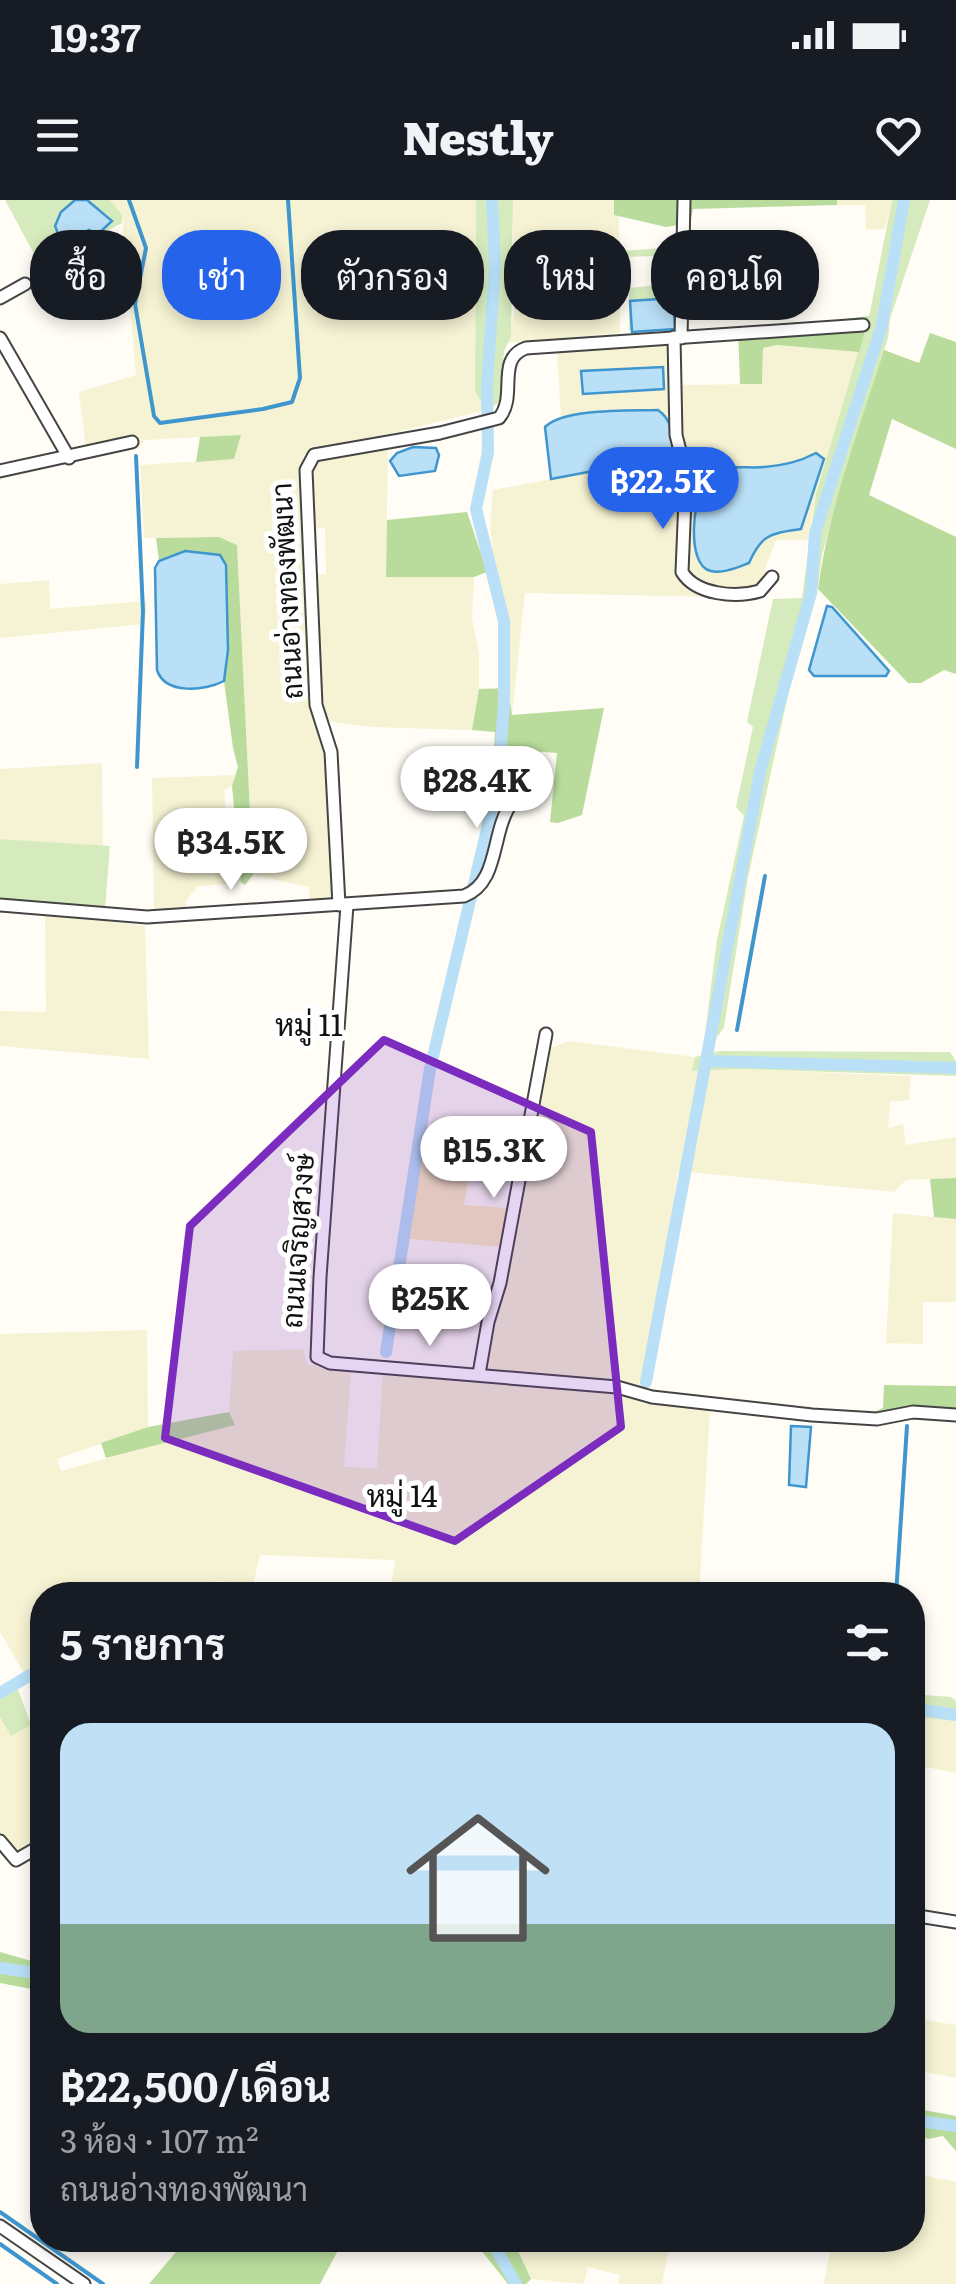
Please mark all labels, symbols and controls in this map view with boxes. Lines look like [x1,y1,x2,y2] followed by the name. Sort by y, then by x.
[50,7,141,64] text: 19:37
[402,102,554,169] text: Nestly
[30,108,85,163] icon: menu
[871,108,926,163] icon: heart
[30,230,142,320] chip: ซื้อ
[162,230,281,320] chip: เช่า
[301,230,484,320] chip: ตัวกรอง
[504,230,631,320] chip: ใหม่
[651,230,819,320] chip: คอนโด
[582,447,744,532] pin: ฿22.5K
[610,455,716,503] text: ฿22.5K
[258,482,312,701] street label: ถนนอ่างทองพัฒนา
[396,746,558,831] pin: ฿28.4K
[422,754,532,802] text: ฿28.4K
[150,808,312,893] pin: ฿34.5K
[176,816,286,864] text: ฿34.5K
[275,1001,343,1046] district label: หมู่ 11
[413,1116,575,1201] pin: ฿15.3K
[442,1124,546,1172] text: ฿15.3K
[269,1151,323,1330] street label: ถนนเจริญสวงษ์
[371,1264,489,1349] pin: ฿25K
[391,1272,469,1320] text: ฿25K
[366,1472,438,1517] district label: หมู่ 14
[60,1611,226,1673] text: 5 รายการ
[840,1615,895,1670] icon: filters
[388,1788,568,1968] icon: home
[60,2053,331,2115] text: ฿22,500/เดือน
[60,2115,259,2163] text: 3 ห้อง · 107 m²
[60,2163,308,2211] text: ถนนอ่างทองพัฒนา

